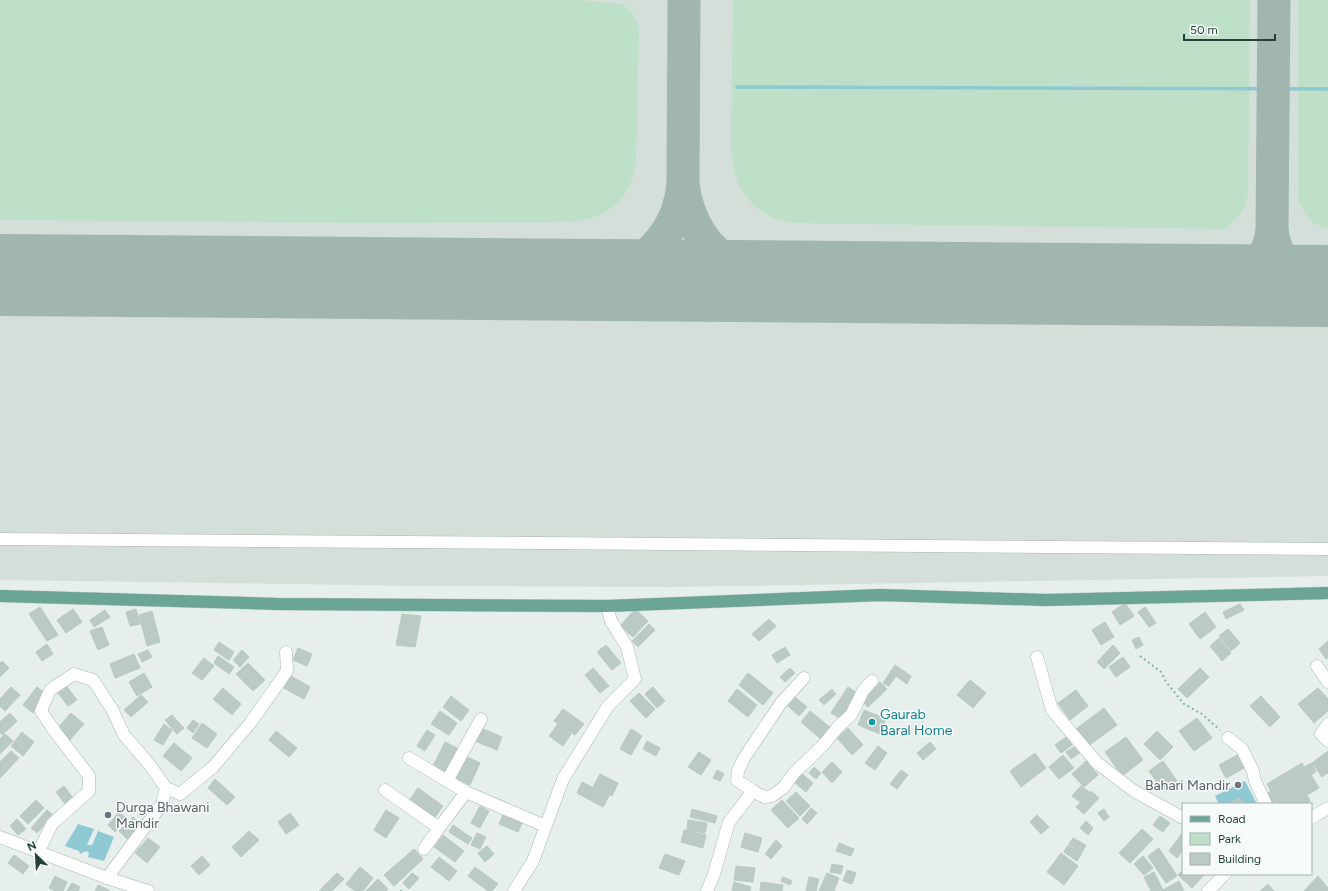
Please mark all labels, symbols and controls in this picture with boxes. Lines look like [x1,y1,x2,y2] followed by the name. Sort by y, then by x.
[1184,16,1275,42] scale bar
[1190,23,1218,37] text: 50 m
[880,706,953,739] place label: Gaurab Baral Home
[867,717,877,727] marker: Gaurab Baral Home
[1145,777,1230,794] place label: Bahari Mandir
[1233,780,1243,790] marker: Bahari Mandir
[116,799,209,832] place label: Durga Bhawani Mandir
[1182,803,1312,875] legend
[103,810,113,820] marker: Durga Bhawani Mandir
[1218,812,1246,826] text: Road
[1218,832,1241,846] text: Park
[16,835,56,875] north arrow
[25,839,39,854] text: N
[1218,852,1261,866] text: Building

